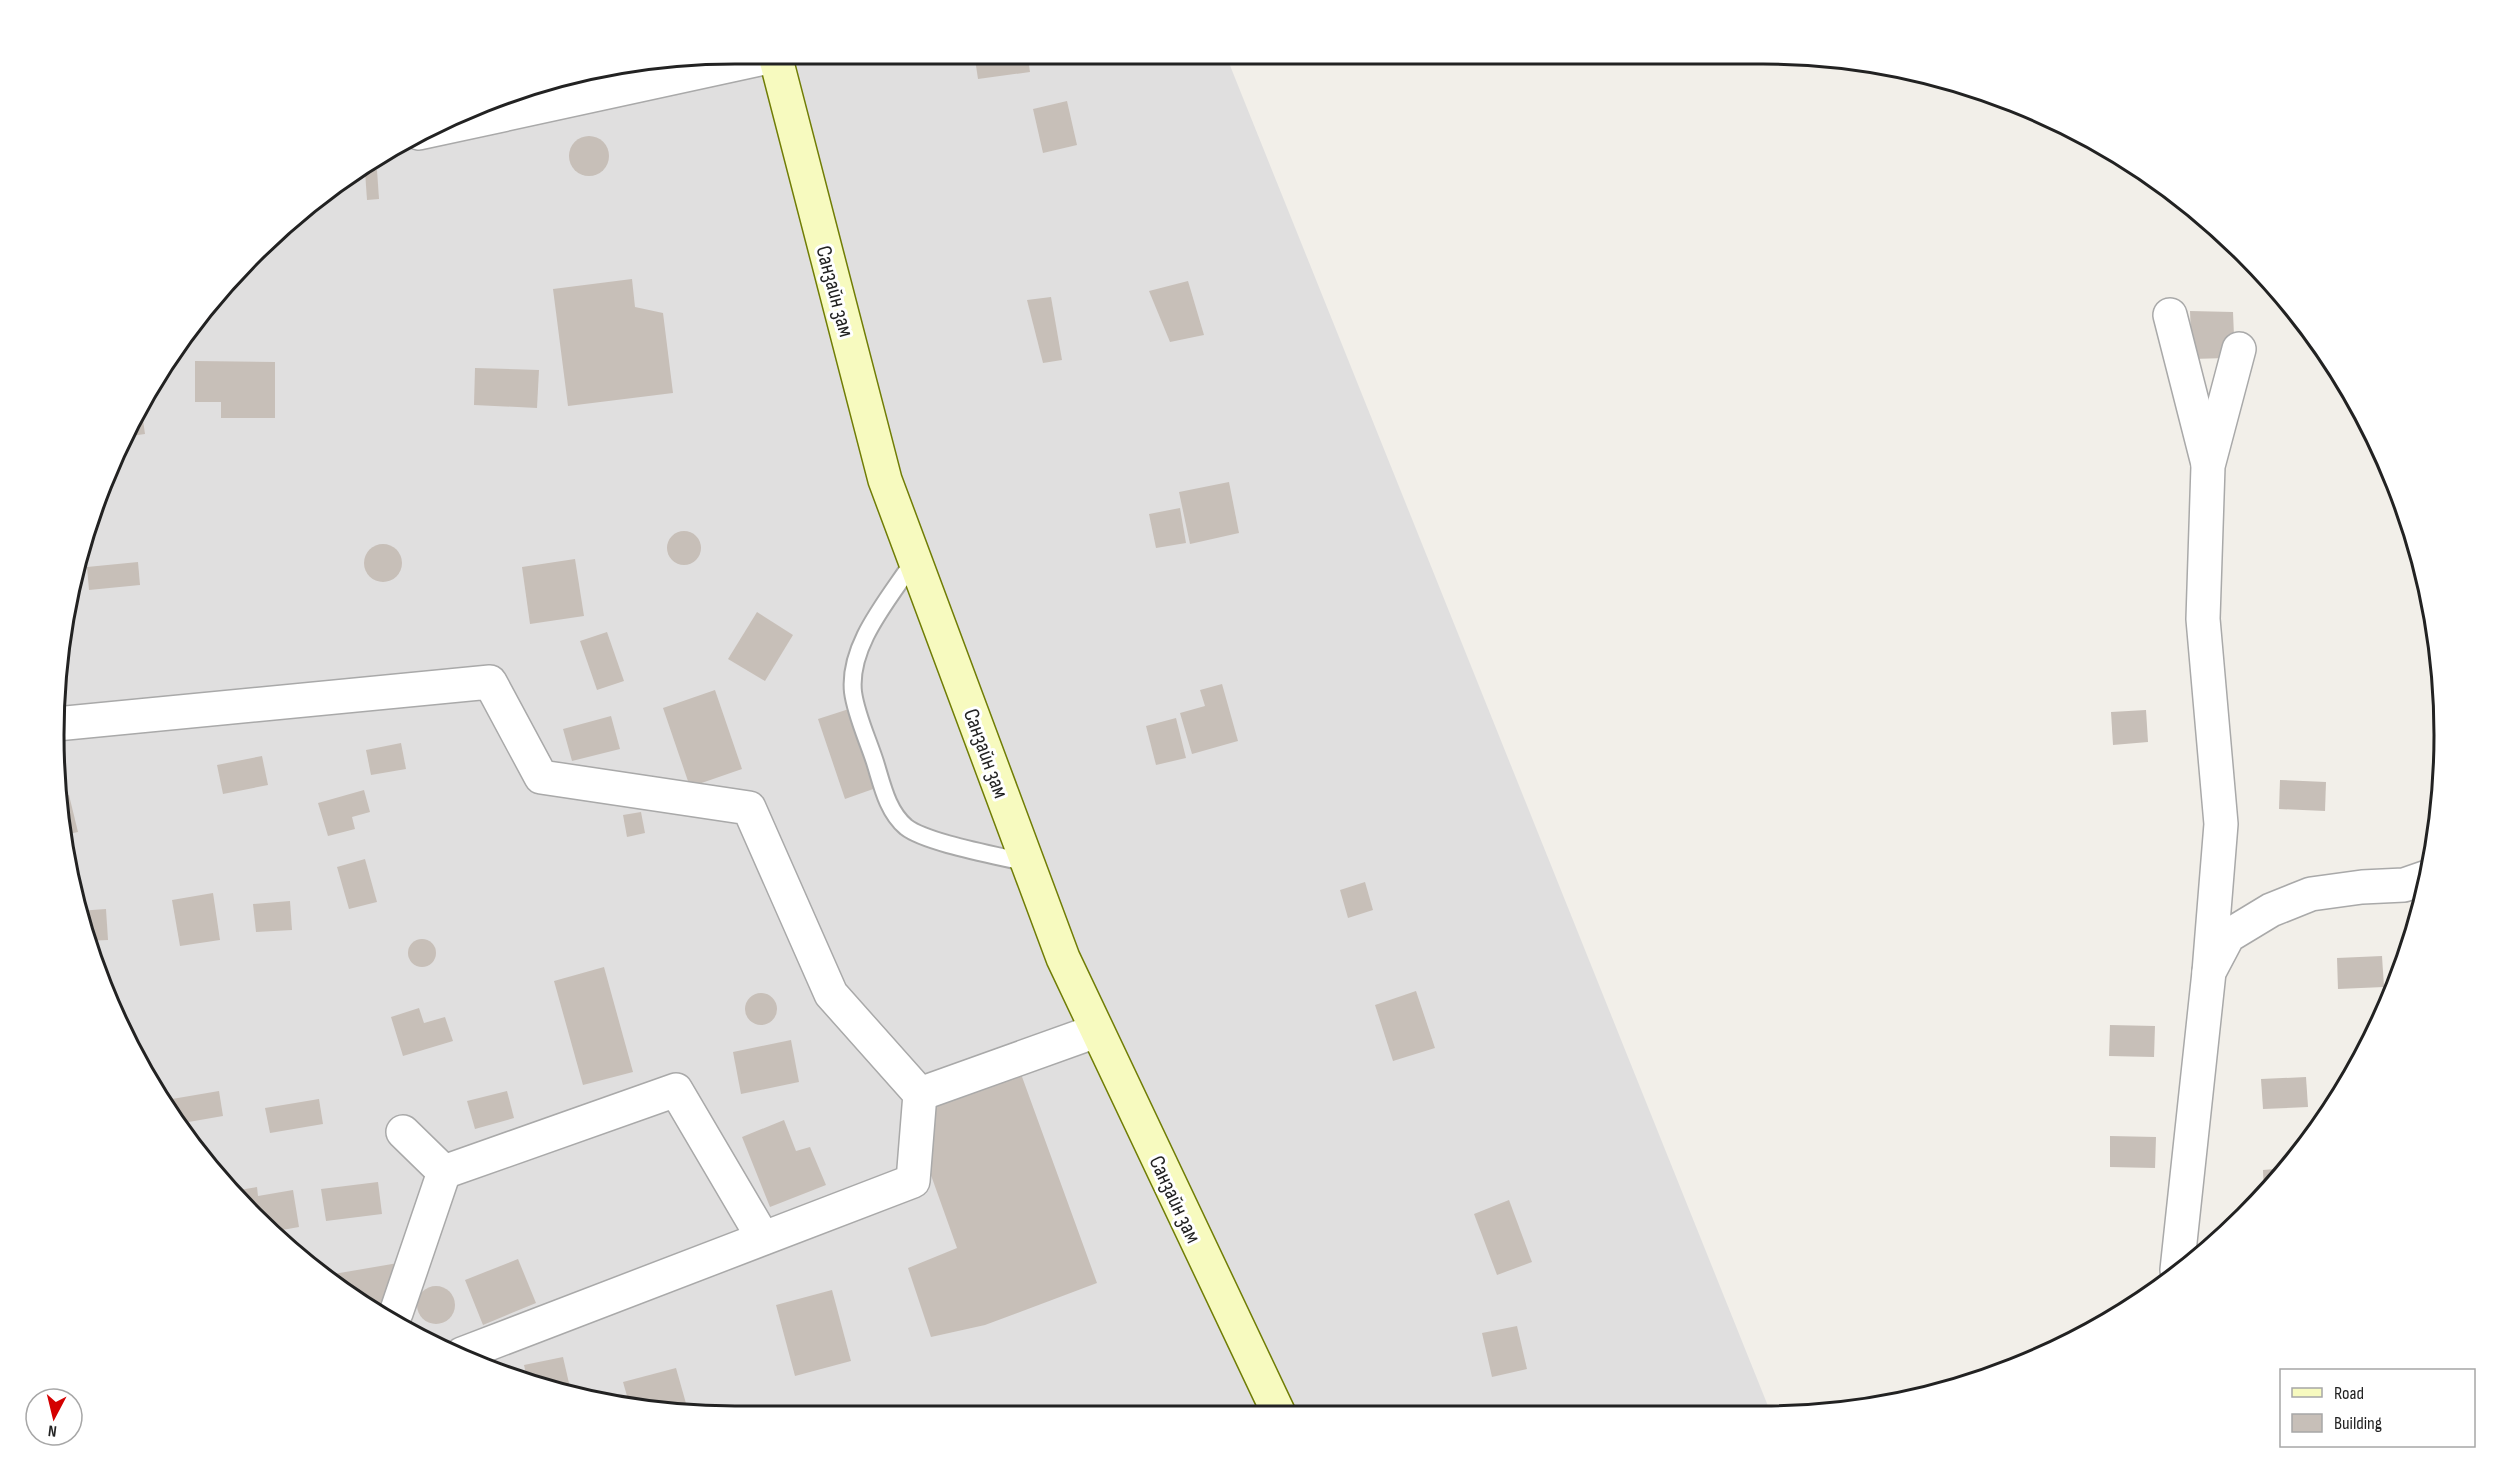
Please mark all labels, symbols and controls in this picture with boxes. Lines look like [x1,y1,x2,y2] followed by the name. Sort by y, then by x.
[809,243,860,340] street label: Санзайн зам
[957,705,1014,802] street label: Санзайн зам
[1143,1152,1207,1248] street label: Санзайн зам
[2280,1369,2475,1447] legend
[2334,1383,2364,1404] text: Road
[24,1387,84,1447] north arrow
[2334,1413,2382,1434] text: Building
[47,1420,58,1440] text: N

